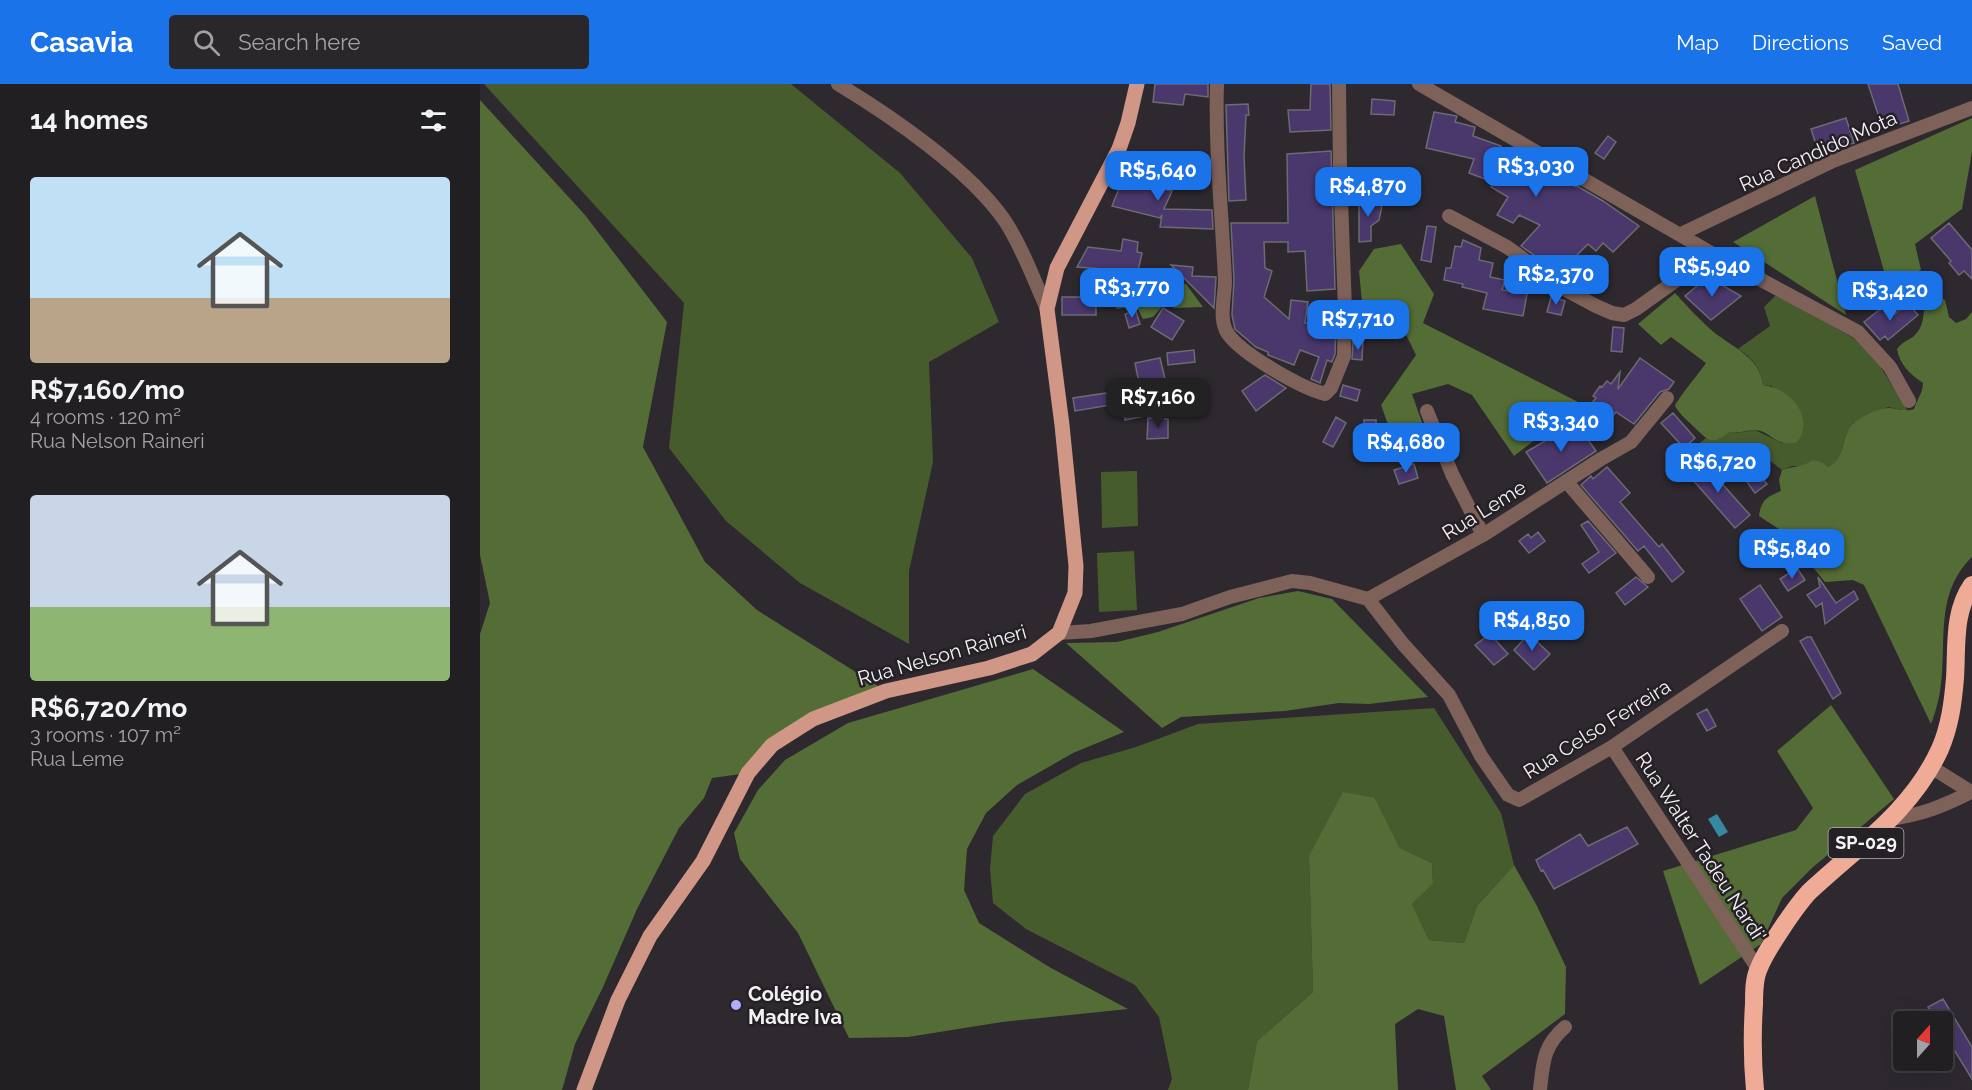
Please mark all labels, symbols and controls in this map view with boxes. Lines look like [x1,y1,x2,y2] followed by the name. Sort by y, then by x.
[169,15,589,69] search box
[30,26,133,59] text: Casavia
[190,26,223,59] icon: search
[238,29,360,55] text: Search here
[1676,30,1719,55] text: Map
[1752,30,1849,55] text: Directions
[1882,30,1942,55] text: Saved
[417,104,450,137] icon: filters
[30,105,148,135] text: 14 homes
[1735,105,1901,197] street label: Rua Candido Mota
[1481,147,1591,198] pin: R$3,030
[1103,151,1213,202] pin: R$5,640
[1497,154,1575,178] text: R$3,030
[1119,158,1197,182] text: R$5,640
[1313,167,1423,218] pin: R$4,870
[1329,174,1407,198] text: R$4,870
[186,216,294,324] icon: home
[1657,247,1767,298] pin: R$5,940
[1673,254,1751,278] text: R$5,940
[1501,255,1611,306] pin: R$2,370
[1518,262,1594,286] text: R$2,370
[1077,268,1187,319] pin: R$3,770
[1835,271,1945,322] pin: R$3,420
[1094,275,1170,299] text: R$3,770
[1852,278,1928,302] text: R$3,420
[1303,300,1413,351] pin: R$7,710
[1321,307,1395,331] text: R$7,710
[30,375,185,405] text: R$7,160/mo
[1103,378,1213,429] pin: R$7,160
[1120,385,1196,409] text: R$7,160
[1506,402,1616,453] pin: R$3,340
[30,405,181,429] text: 4 rooms · 120 m²
[1523,409,1599,433] text: R$3,340
[1351,423,1461,474] pin: R$4,680
[30,429,205,453] text: Rua Nelson Raineri
[1367,430,1445,454] text: R$4,680
[1663,443,1773,494] pin: R$6,720
[1679,450,1757,474] text: R$6,720
[1438,475,1530,545] street label: Rua Leme
[1737,529,1847,580] pin: R$5,840
[186,534,294,642] icon: home
[1753,536,1831,560] text: R$5,840
[1477,601,1587,652] pin: R$4,850
[1493,608,1571,632] text: R$4,850
[855,619,1029,691] street label: Rua Nelson Raineri
[1519,674,1675,784] street label: Rua Celso Ferreira
[30,693,187,723] text: R$6,720/mo
[30,723,181,747] text: 3 rooms · 107 m²
[30,747,124,771] text: Rua Leme
[1631,748,1771,946] street label: Rua Walter Tadeu Nardi'
[1828,828,1904,858] road number: SP-029
[748,982,842,1029] place label: Colégio Madre Iva
[729,998,743,1012] marker: Colégio Madre Iva
[1893,1011,1953,1071] north arrow
[1893,1011,1953,1071] map controls

